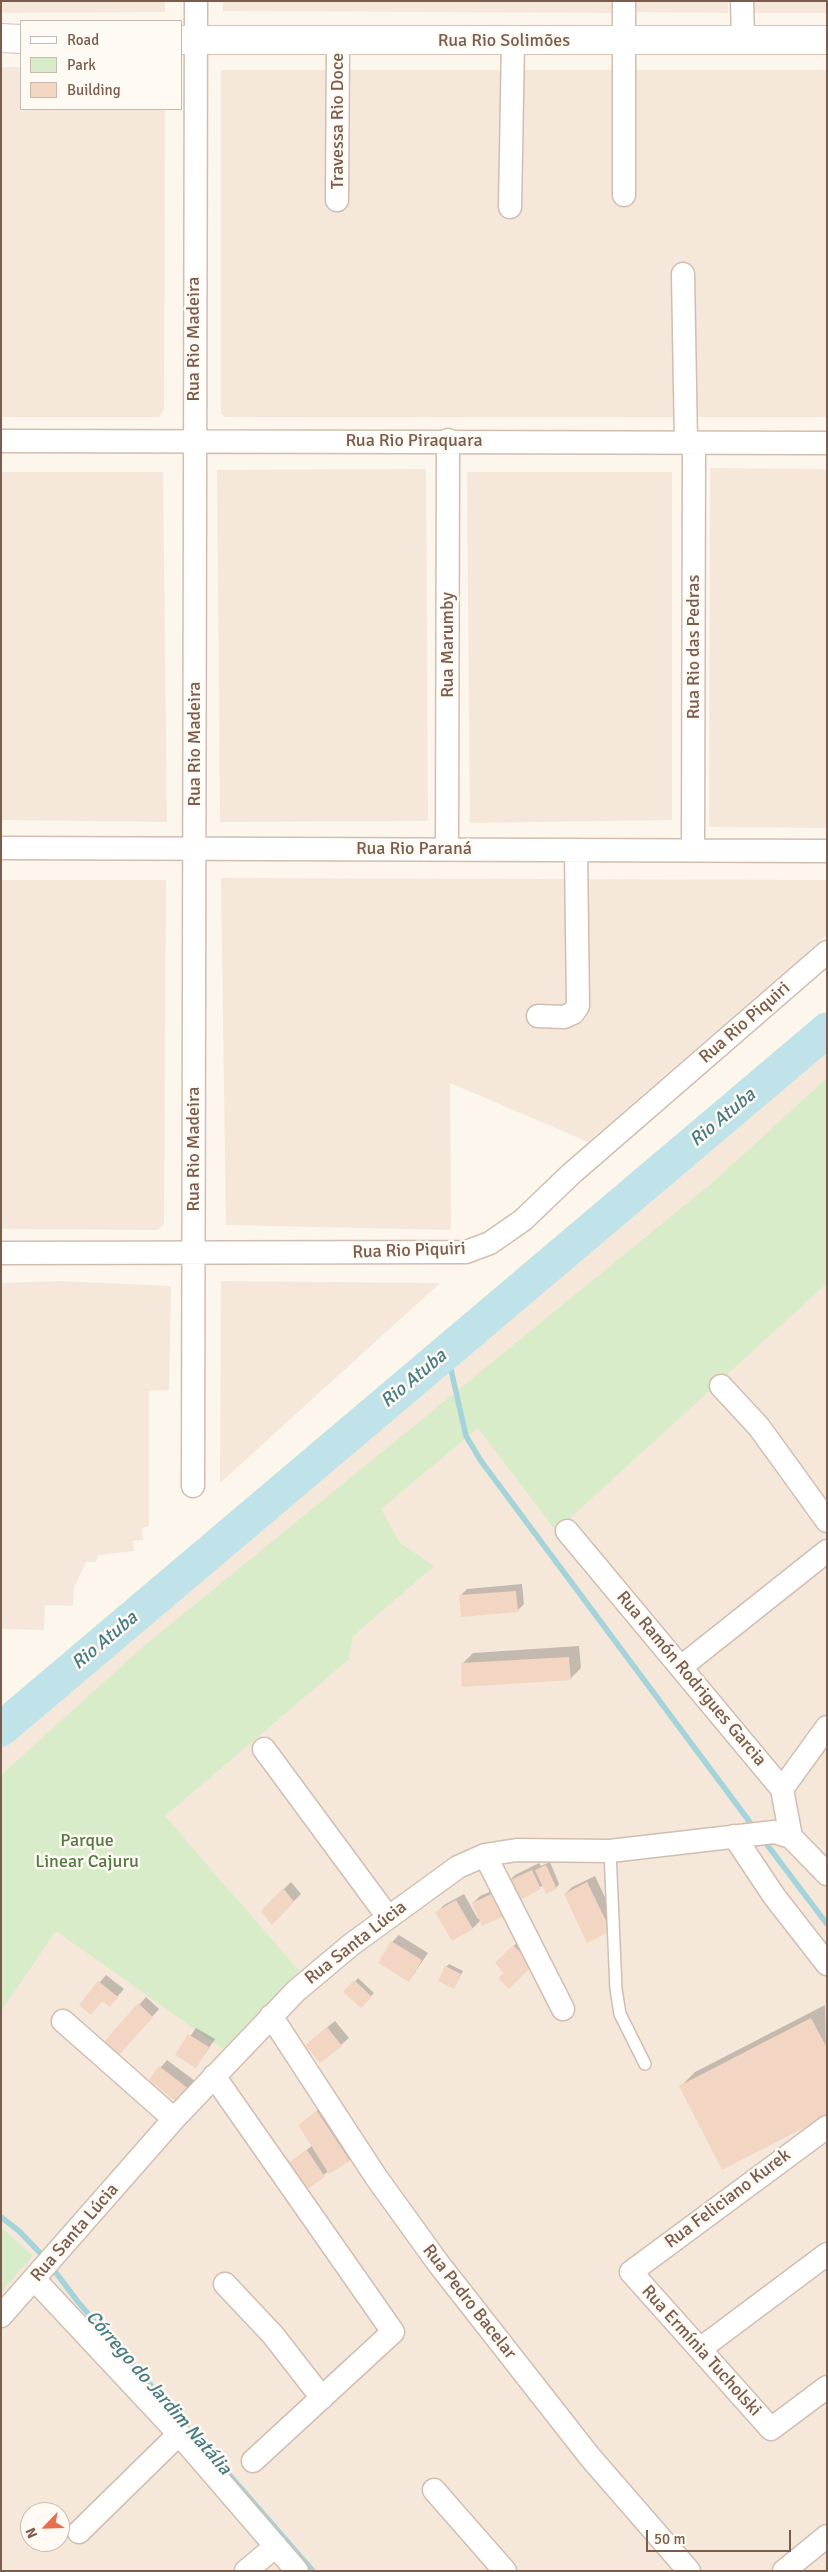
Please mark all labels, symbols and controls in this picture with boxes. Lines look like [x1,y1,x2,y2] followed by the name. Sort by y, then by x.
[20,20,182,110] legend
[438,30,570,52] street label: Rua Rio Solimões
[67,31,99,49] text: Road
[327,53,349,189] street label: Travessa Rio Doce
[67,56,96,74] text: Park
[67,81,121,99] text: Building
[183,277,205,401] street label: Rua Rio Madeira
[345,430,483,452] street label: Rua Rio Piraquara
[683,575,705,719] street label: Rua Rio das Pedras
[437,592,459,698] street label: Rua Marumby
[184,682,206,806] street label: Rua Rio Madeira
[356,838,472,860] street label: Rua Rio Paraná
[695,978,795,1068] street label: Rua Rio Piquiri
[686,1084,760,1152] water label: Rio Atuba
[183,1087,205,1211] street label: Rua Rio Madeira
[352,1238,466,1264] street label: Rua Rio Piquiri
[377,1345,451,1413] water label: Rio Atuba
[611,1587,771,1771] street label: Rua Ramón Rodrigues Garcia
[68,1607,142,1675] water label: Rio Atuba
[35,1830,139,1872] park label: Parque Linear Cajuru
[301,1897,411,1989] street label: Rua Santa Lúcia
[661,2145,795,2253] street label: Rua Feliciano Kurek
[26,2179,124,2287] street label: Rua Santa Lúcia
[418,2240,520,2364] street label: Rua Pedro Bacelar
[636,2281,766,2421] street label: Rua Ermínia Tucholski
[80,2306,236,2480] water label: Córrego do Jardim Natália
[20,2502,70,2552] north arrow
[648,2520,793,2552] scale bar
[22,2525,42,2541] text: N
[654,2530,685,2548] text: 50 m

